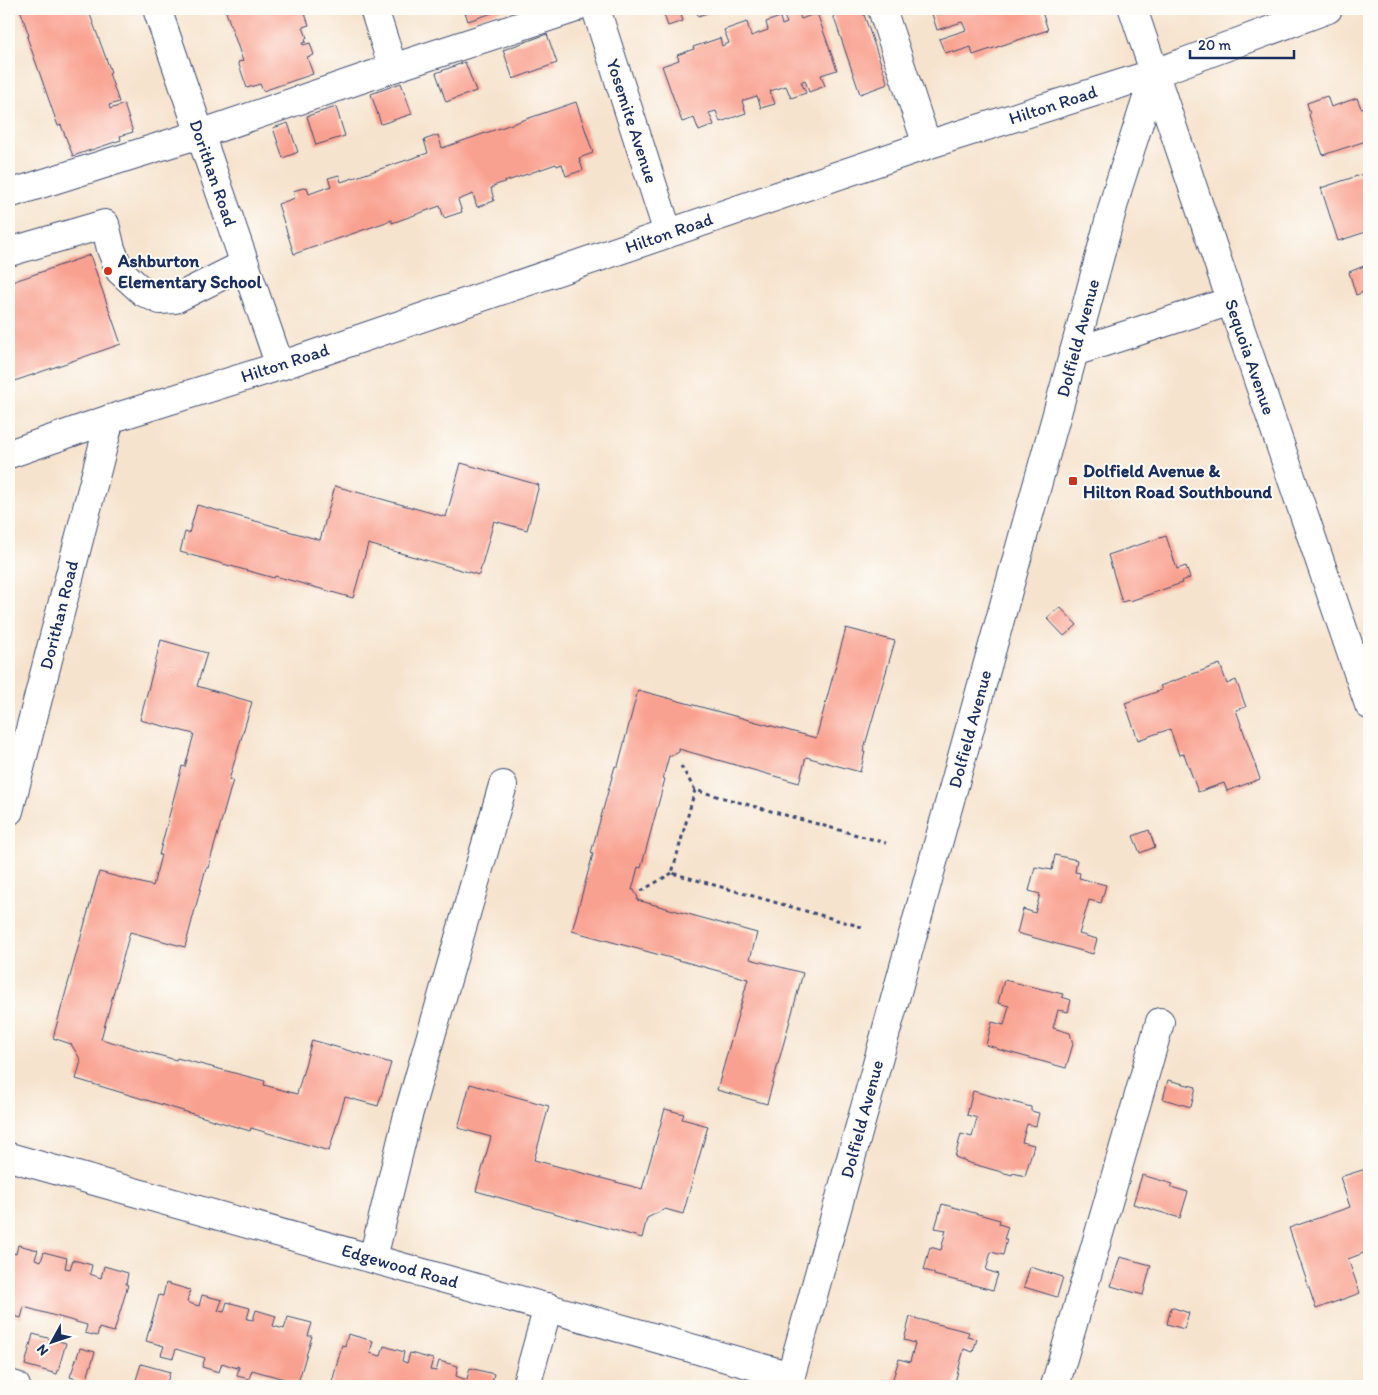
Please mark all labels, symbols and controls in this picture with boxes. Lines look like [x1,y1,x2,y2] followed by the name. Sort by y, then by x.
[1190,28,1294,60] scale bar
[1198,36,1232,54] text: 20 m
[602,56,662,186] street label: Yosemite Avenue
[1006,80,1100,130] street label: Hilton Road
[184,117,242,230] street label: Dorithan Road
[622,208,716,258] street label: Hilton Road
[117,250,262,293] place label: Ashburton Elementary School
[102,265,114,277] marker: Ashburton Elementary School
[1052,276,1104,400] street label: Dolfield Avenue
[1220,296,1280,418] street label: Sequoia Avenue
[238,338,332,388] street label: Hilton Road
[1083,460,1272,503] place label: Dolfield Avenue & Hilton Road Southbound
[1067,475,1079,487] marker: Dolfield Avenue & Hilton Road Southbound
[35,558,83,672] street label: Dorithan Road
[944,667,996,791] street label: Dolfield Avenue
[836,1057,888,1181] street label: Dolfield Avenue
[339,1239,461,1293] street label: Edgewood Road
[28,1318,78,1368] north arrow
[33,1341,52,1359] text: N

